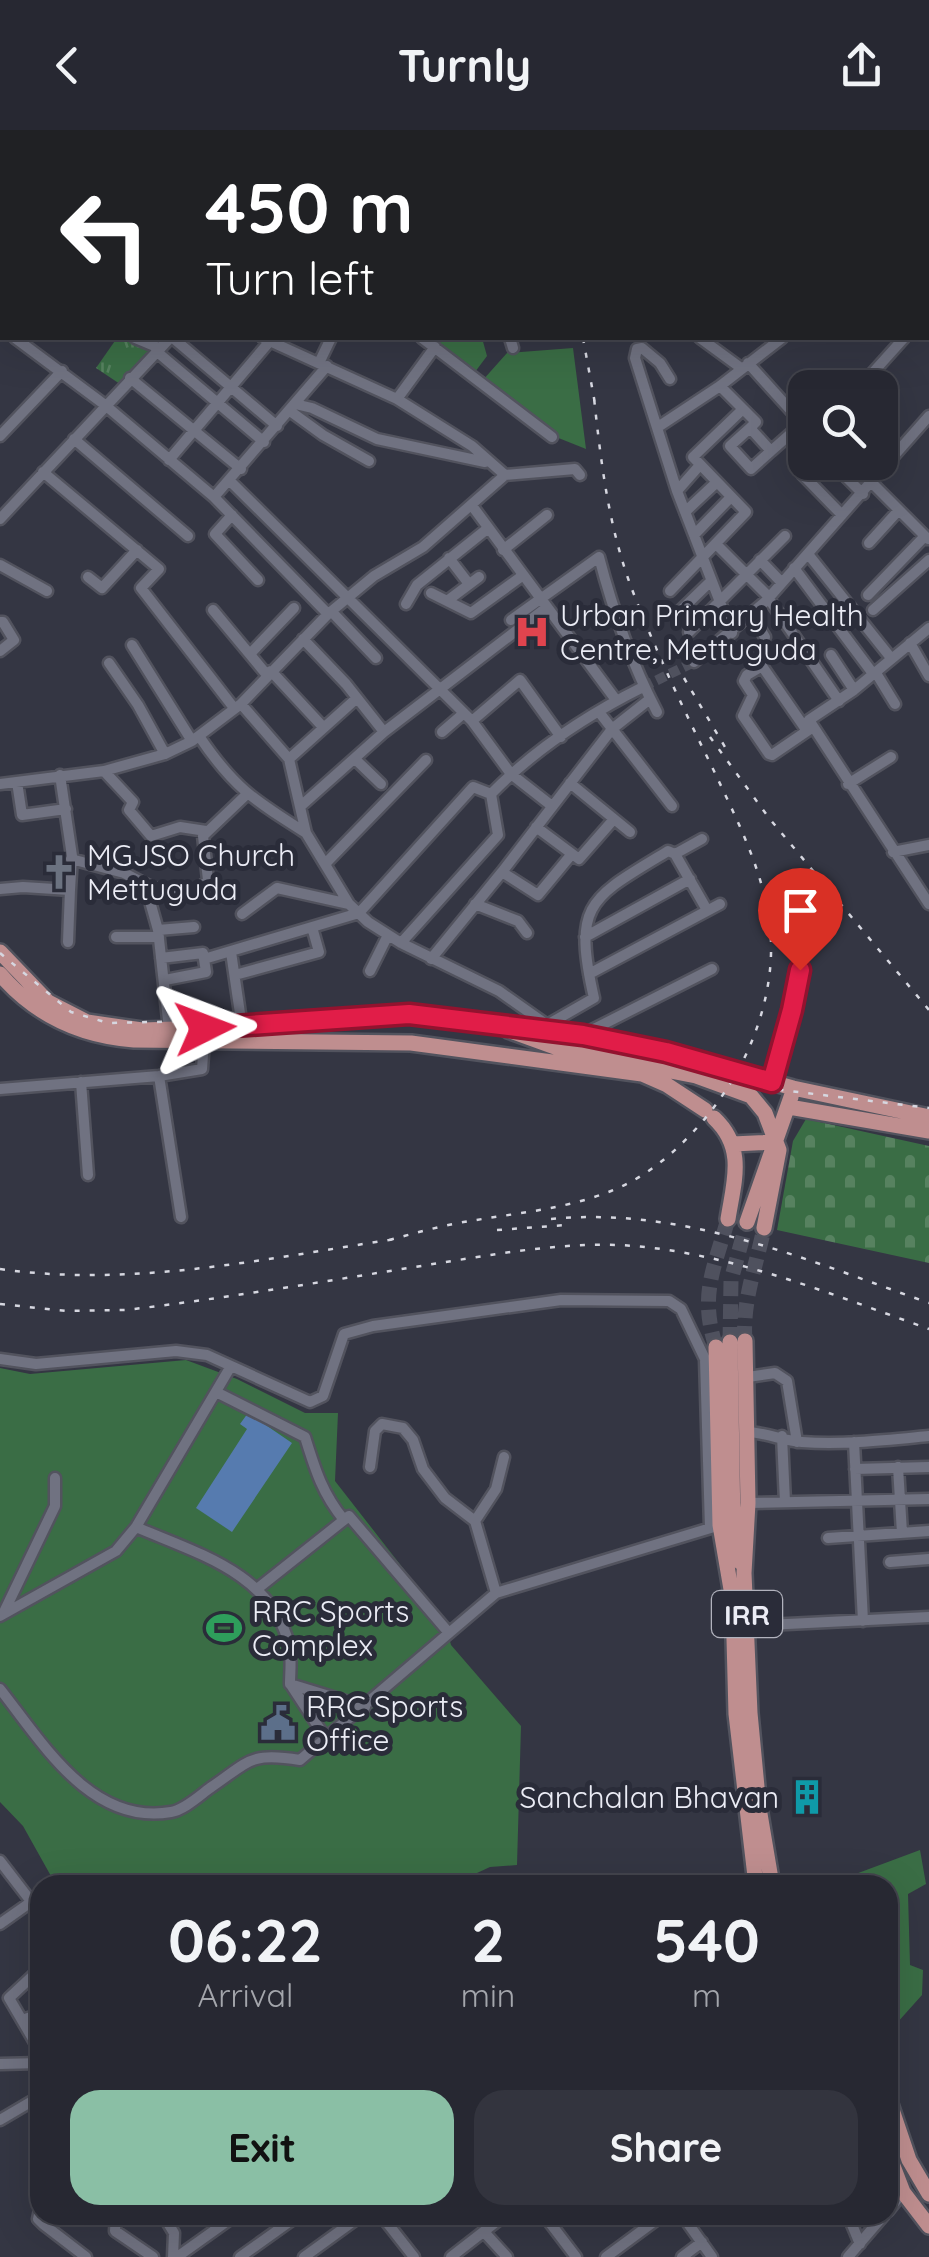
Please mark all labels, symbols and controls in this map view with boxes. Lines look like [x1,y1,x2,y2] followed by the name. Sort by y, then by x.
[398,37,531,93] text: Turnly
[40,38,95,93] icon: back
[834,38,889,93] icon: share
[205,163,414,251] text: 450 m
[40,170,170,300] icon: left
[205,250,375,306] text: Turn left
[788,370,898,480] map controls
[788,370,898,480] button: search
[560,596,864,668] place label: Urban Primary Health Centre, Mettuguda
[513,613,551,651] hospital icon: Urban Primary Health Centre, Mettuguda
[87,836,295,908] place label: MGJSO Church Mettuguda
[40,853,78,891] church icon: MGJSO Church Mettuguda
[758,868,843,971] pin
[773,883,828,938] icon: arrive
[153,976,257,1080] position arrow
[712,1591,782,1637] road number: IRR
[252,1592,409,1664] place label: RRC Sports Complex
[205,1609,243,1647] sports icon: RRC Sports Complex
[306,1687,463,1759] place label: RRC Sports Office
[259,1704,297,1742] public building icon: RRC Sports Office
[520,1778,779,1816] place label: Sanchalan Bhavan
[788,1778,826,1816] building icon: Sanchalan Bhavan
[168,1902,323,1977] text: 06:22
[471,1902,505,1977] text: 2
[653,1902,760,1977] text: 540
[197,1975,293,2015] text: Arrival
[461,1975,515,2015] text: min
[692,1975,721,2015] text: m
[70,2090,454,2205] button: Exit
[474,2090,858,2205] button: Share

